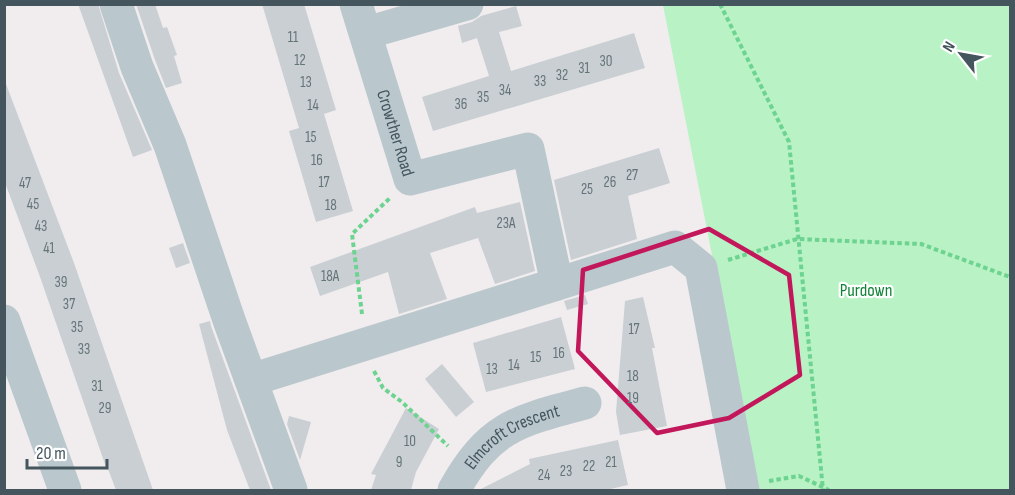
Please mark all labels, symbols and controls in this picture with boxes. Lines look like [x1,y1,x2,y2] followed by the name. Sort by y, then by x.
[931,24,991,84] north arrow
[288,28,299,47] house number: 11
[939,38,960,56] text: N
[294,51,306,70] house number: 12
[600,52,612,71] house number: 30
[578,59,591,78] house number: 31
[556,66,568,85] house number: 32
[534,72,546,91] house number: 33
[300,73,312,92] house number: 13
[499,81,511,100] house number: 34
[372,87,419,179] street label: Crowther Road
[477,88,489,107] house number: 35
[455,95,467,114] house number: 36
[307,96,319,115] house number: 14
[305,128,317,147] house number: 15
[311,151,323,170] house number: 16
[626,166,638,185] house number: 27
[318,173,330,192] house number: 17
[604,173,616,192] house number: 26
[19,174,31,193] house number: 47
[581,180,593,199] house number: 25
[27,195,39,214] house number: 45
[325,196,337,215] house number: 18
[497,214,516,233] house number: 23A
[35,217,47,236] house number: 43
[43,239,56,258] house number: 41
[321,267,340,286] house number: 18A
[55,273,67,292] house number: 39
[840,280,892,301] park label: Purdown
[63,295,75,314] house number: 37
[71,318,83,337] house number: 35
[628,320,640,339] house number: 17
[78,340,90,359] house number: 33
[553,344,565,363] house number: 16
[530,348,542,367] house number: 15
[508,356,520,375] house number: 14
[486,360,498,379] house number: 13
[627,367,639,386] house number: 18
[91,377,104,396] house number: 31
[627,389,639,408] house number: 19
[99,399,111,418] house number: 29
[460,400,562,474] street label: Elmcroft Crescent
[27,432,106,470] scale bar
[404,432,416,451] house number: 10
[36,443,66,464] text: 20 m
[396,453,402,472] house number: 9
[605,453,617,472] house number: 21
[583,457,595,476] house number: 22
[560,462,572,481] house number: 23
[538,466,550,485] house number: 24

